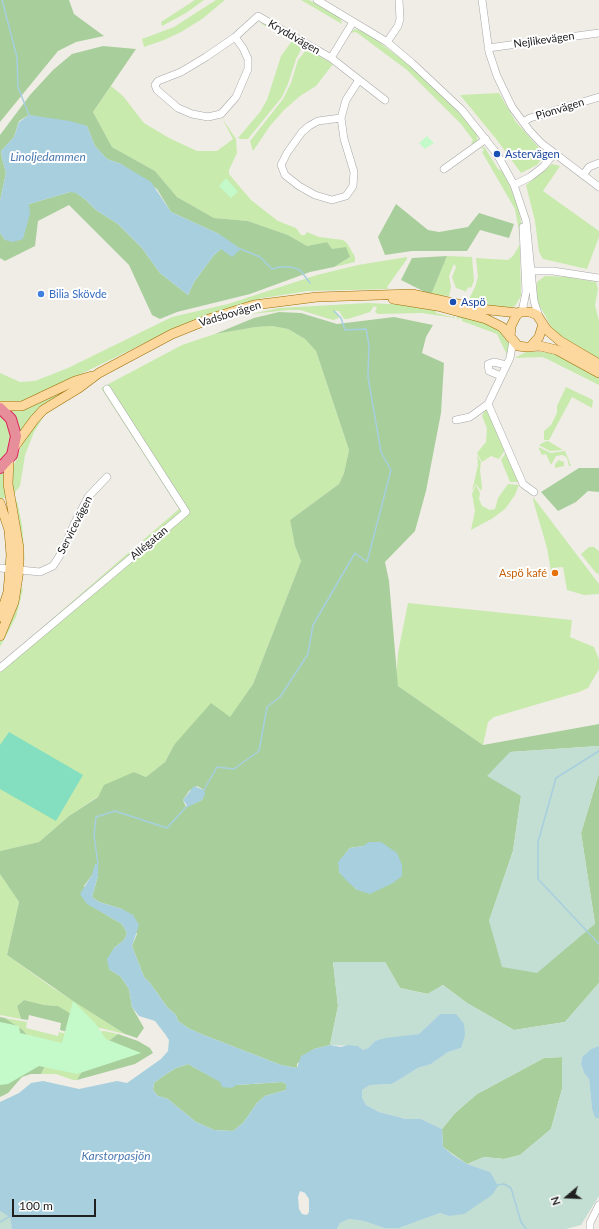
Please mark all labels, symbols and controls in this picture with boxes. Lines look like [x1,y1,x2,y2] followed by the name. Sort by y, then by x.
[266,17,322,57] street label: Kryddvägen
[513,29,575,51] street label: Nejlikevägen
[534,95,586,123] street label: Pionvägen
[505,147,560,161] place label: Astervägen
[492,149,502,159] marker: Astervägen
[10,150,86,164] water label: Linoljedammen
[49,287,107,301] place label: Bilia Skövde
[36,289,46,299] marker: Bilia Skövde
[461,295,486,309] place label: Aspö
[448,297,458,307] marker: Aspö
[198,298,262,330] street label: Vadsbovägen
[55,494,95,556] street label: Servicevägen
[127,523,171,563] street label: Allégatan
[499,566,547,580] place label: Aspö kafé
[550,568,560,578] marker: Aspö kafé
[81,1149,151,1163] water label: Karstorpasjön
[547,1177,587,1217] north arrow
[14,1191,98,1217] scale bar
[548,1195,563,1207] text: N
[19,1198,53,1213] text: 100 m

